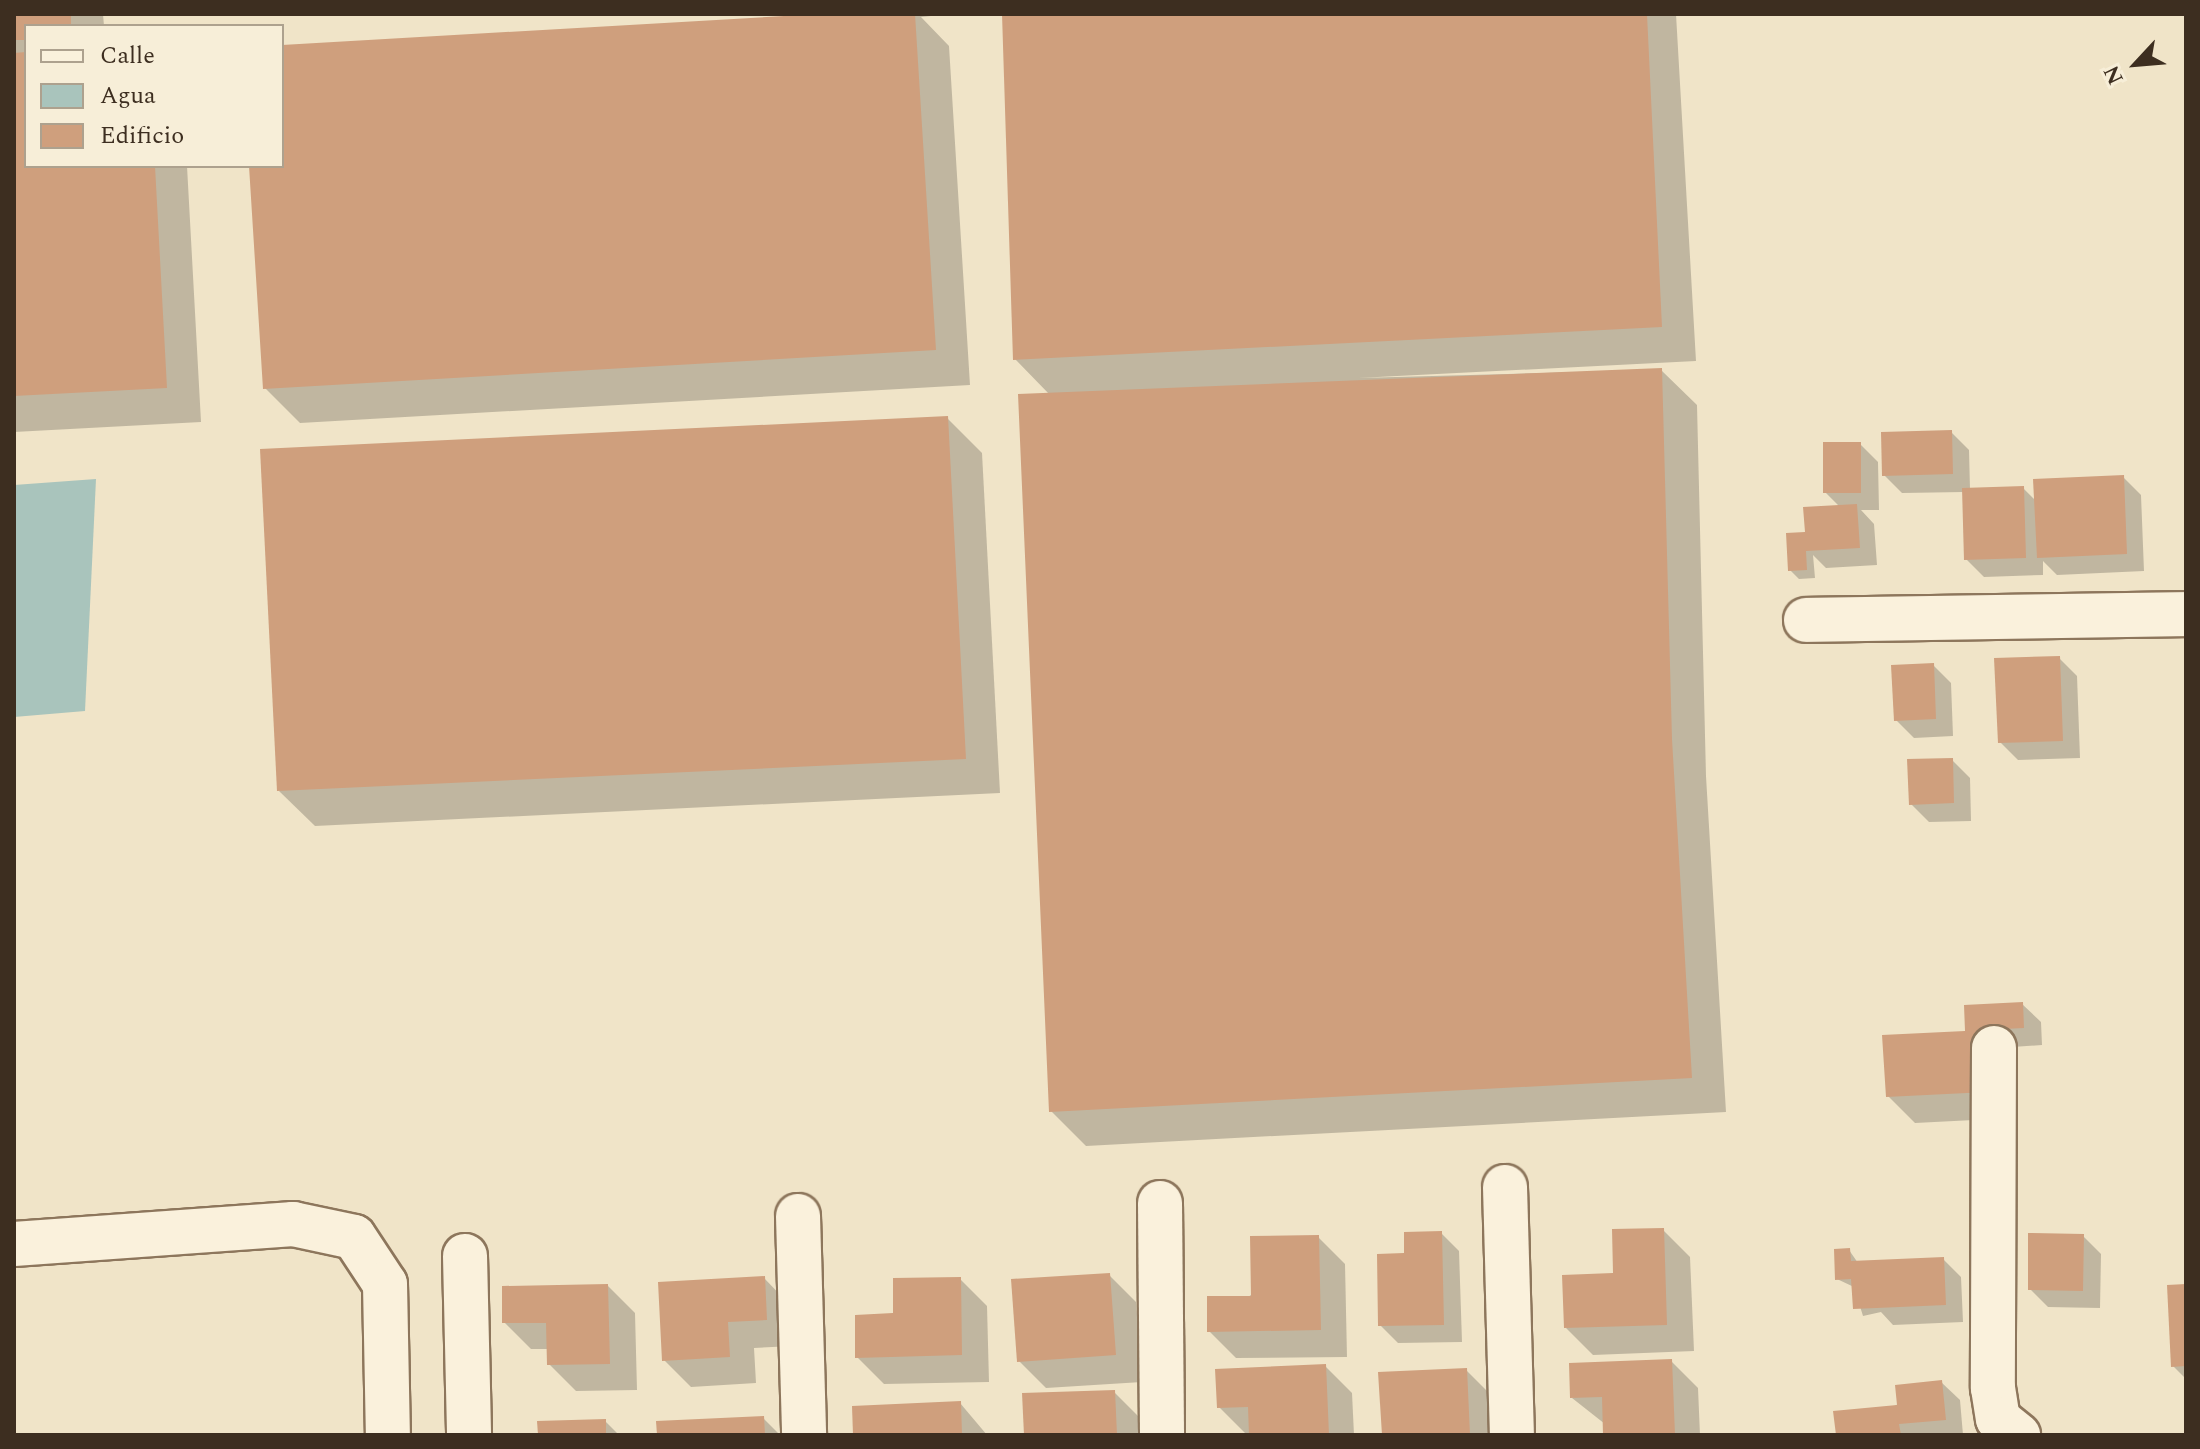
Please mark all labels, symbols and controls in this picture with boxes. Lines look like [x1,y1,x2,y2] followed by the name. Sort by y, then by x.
[24,24,284,168] legend
[2096,24,2176,104] north arrow
[100,38,155,74] text: Calle
[2095,59,2133,90] text: N
[100,78,156,114] text: Agua
[100,118,184,154] text: Edificio

